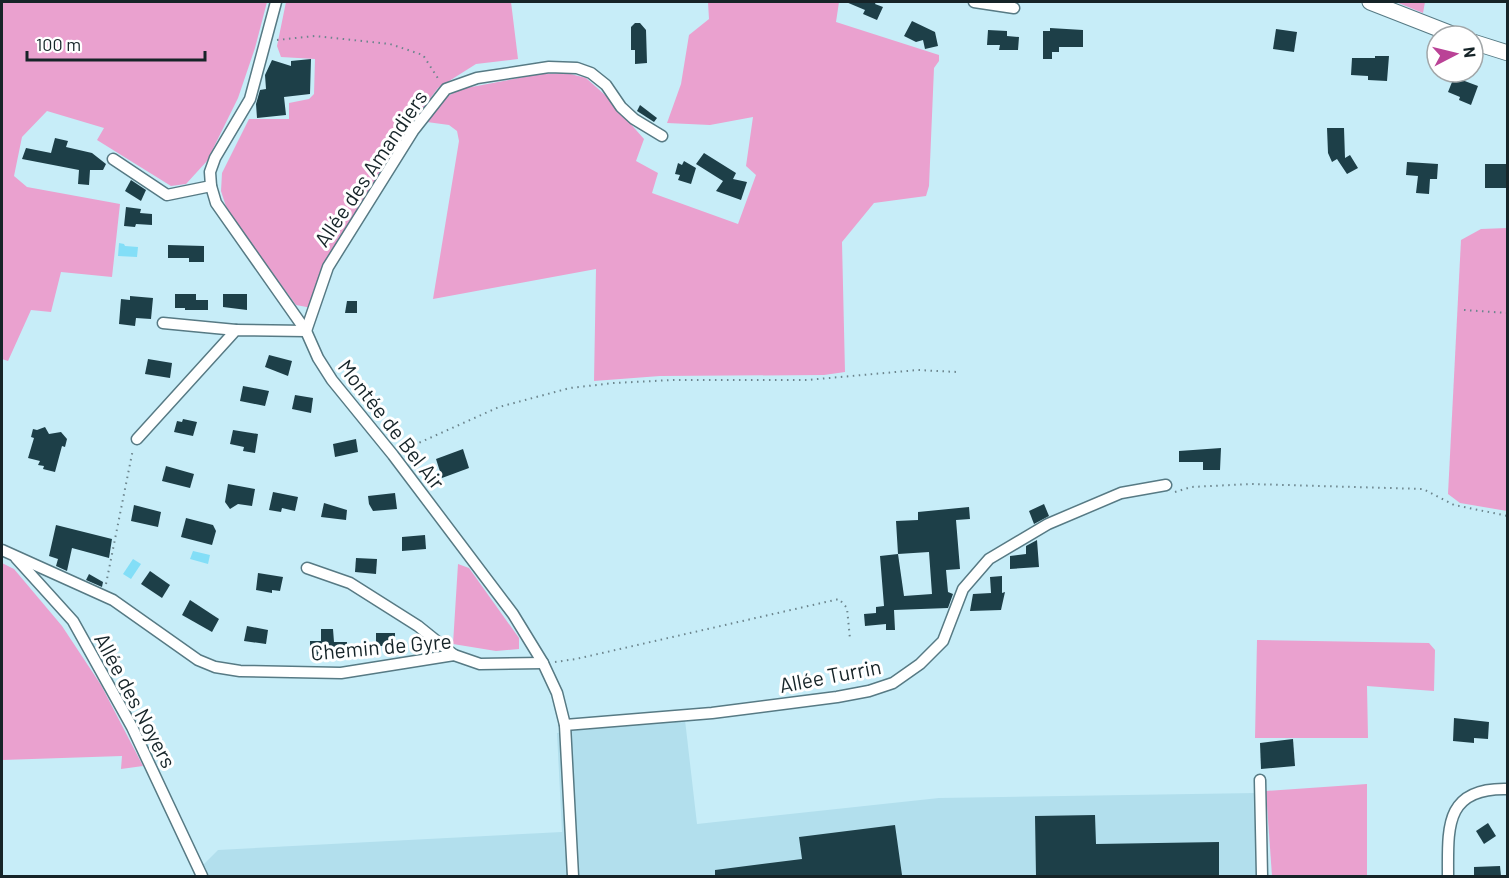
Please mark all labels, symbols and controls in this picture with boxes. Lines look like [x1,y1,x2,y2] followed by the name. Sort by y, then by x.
[27,24,206,62] scale bar
[1425,24,1485,84] north arrow
[36,33,81,55] text: 100 m
[1460,46,1480,59] text: N
[308,85,432,251] street label: Allée des Amandiers
[334,354,451,494] street label: Montée de Bel Air
[309,627,453,665] street label: Chemin de Gyre
[90,628,182,772] street label: Allée des Noyers
[777,653,883,697] street label: Allée Turrin

